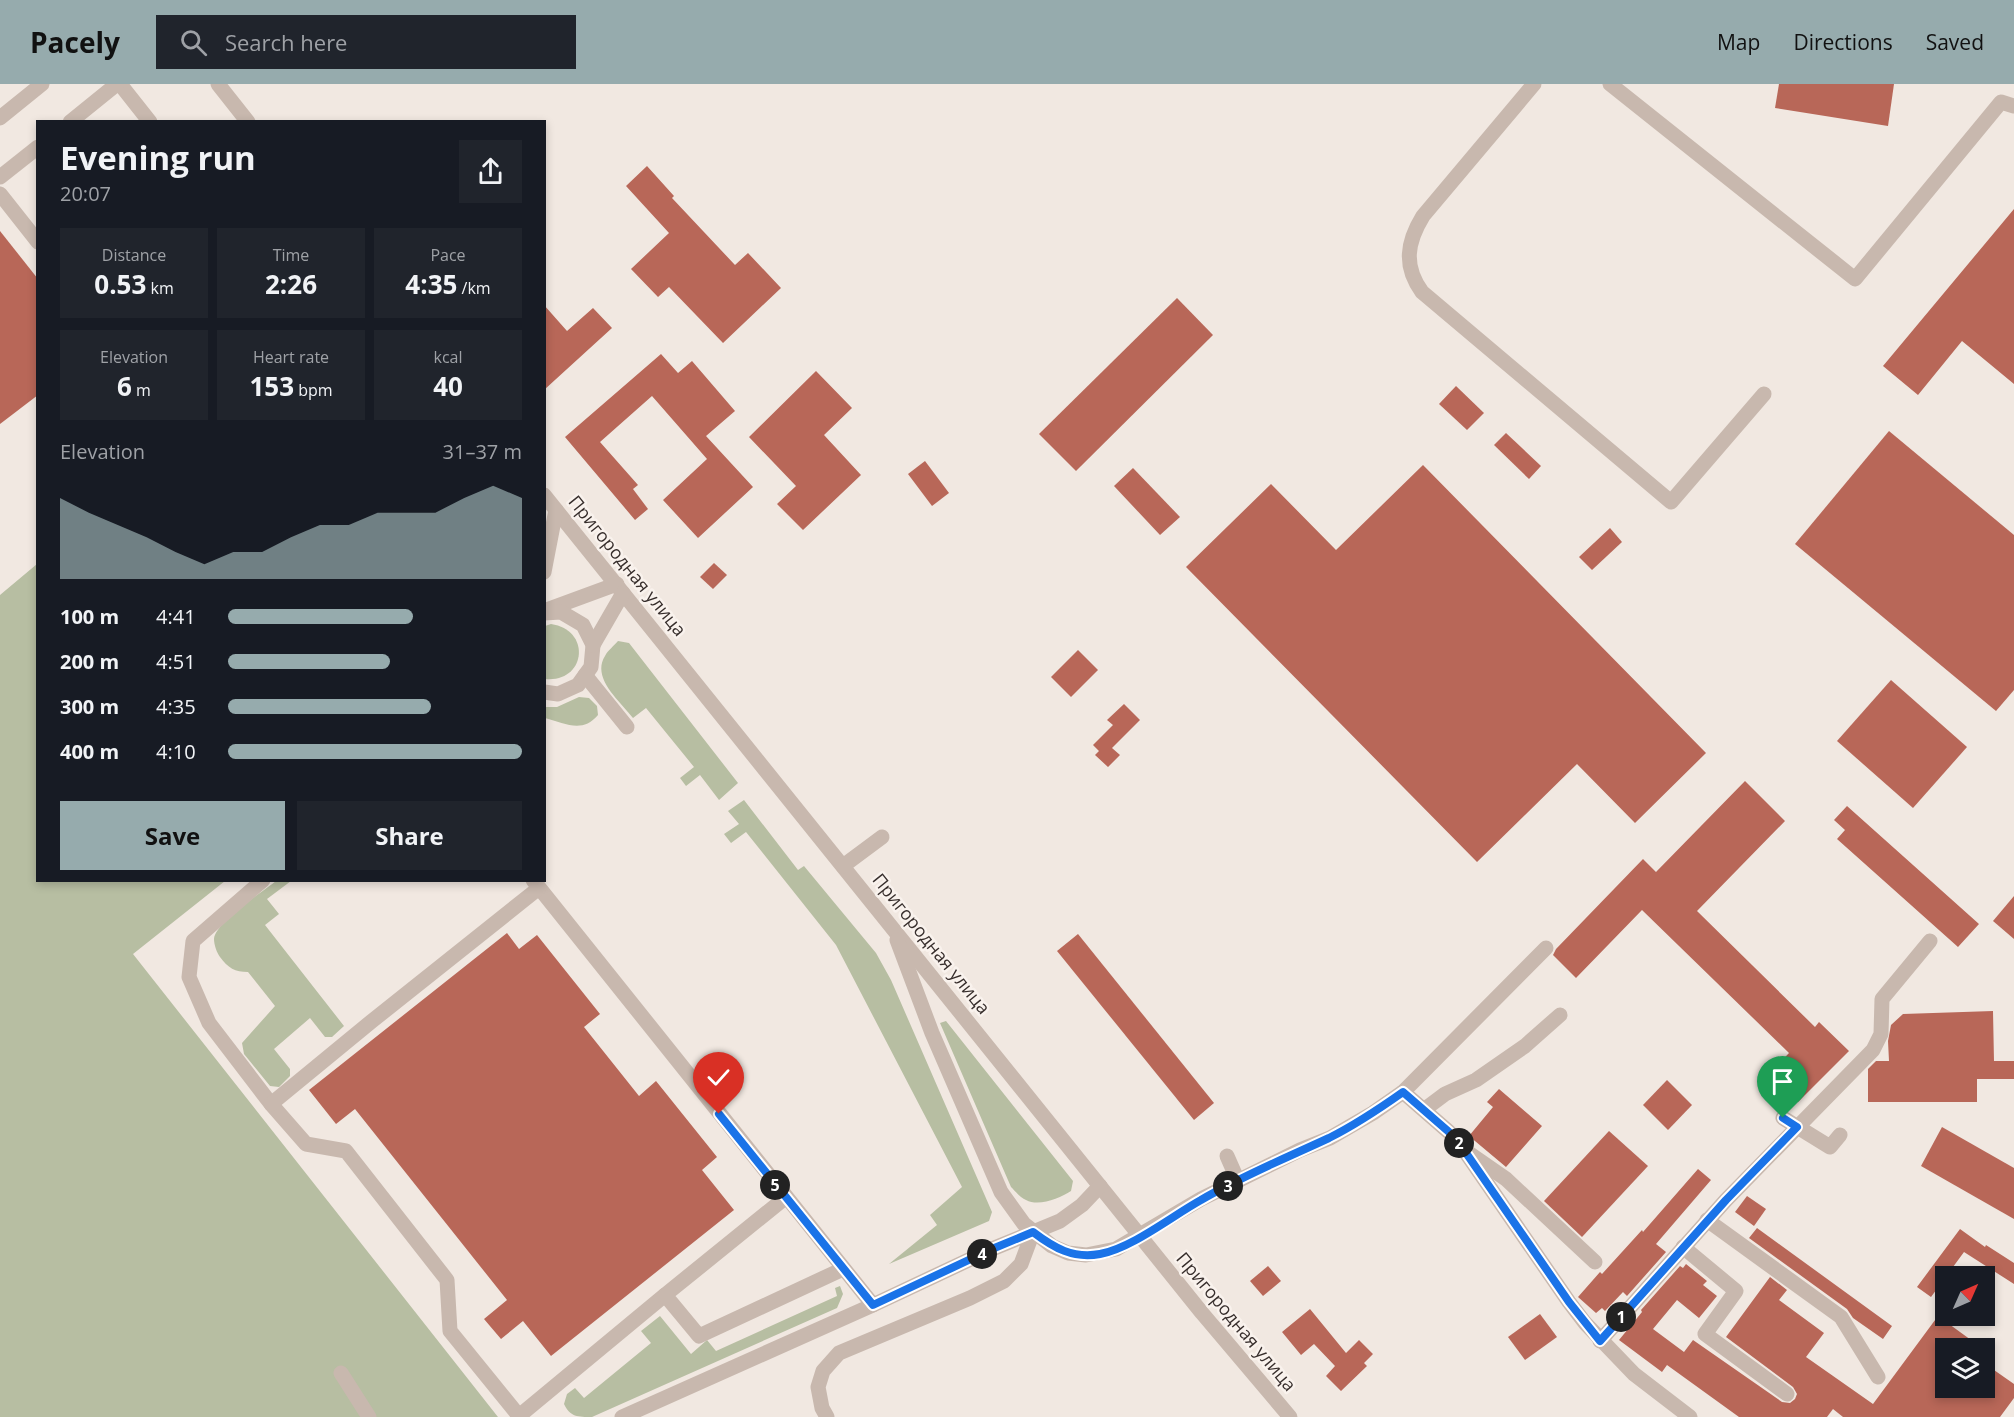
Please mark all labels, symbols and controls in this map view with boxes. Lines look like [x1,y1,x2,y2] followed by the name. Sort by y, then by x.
[156,15,576,69] search box
[30,23,120,61] text: Pacely
[177,26,210,59] icon: search
[225,27,347,57] text: Search here
[1717,28,1760,56] text: Map
[1793,28,1893,56] text: Directions
[1926,28,1984,56] text: Saved
[60,135,256,180] text: Evening run
[459,140,522,203] button: share
[60,180,111,207] text: 20:07
[102,244,166,266] text: Distance
[273,244,309,266] text: Time
[430,244,466,266] text: Pace
[94,266,146,302] text: 0.53
[265,266,317,302] text: 2:26
[405,266,457,302] text: 4:35
[146,277,174,299] text: km
[457,277,491,299] text: /km
[100,346,168,368] text: Elevation
[253,346,329,368] text: Heart rate
[434,346,463,368] text: kcal
[117,368,132,404] text: 6
[249,368,294,404] text: 153
[433,368,463,404] text: 40
[132,379,151,401] text: m
[294,379,333,401] text: bpm
[60,438,145,465] text: Elevation
[443,438,522,465] text: 31–37 m
[564,490,692,641] street label: Пригородная улица
[60,603,119,630] text: 100 m
[156,603,196,630] text: 4:41
[60,648,119,675] text: 200 m
[156,648,196,675] text: 4:51
[60,693,119,720] text: 300 m
[156,693,196,720] text: 4:35
[60,738,119,765] text: 400 m
[156,738,196,765] text: 4:10
[60,801,285,870] button: Save
[297,801,522,870] button: Share
[868,868,996,1019] street label: Пригородная улица
[693,1052,744,1114] pin
[1757,1056,1808,1118] pin
[702,1061,735,1094] icon: check
[1766,1065,1799,1098] icon: arrive
[1444,1128,1474,1158] pin: 2
[1454,1132,1464,1154] text: 2
[760,1170,790,1200] pin: 5
[1213,1171,1243,1201] pin: 3
[770,1174,780,1196] text: 5
[1223,1175,1233,1197] text: 3
[967,1239,997,1269] pin: 4
[977,1243,987,1265] text: 4
[1172,1247,1302,1396] street label: Пригородная улица
[1935,1266,1995,1326] north arrow
[1935,1266,1995,1398] map controls
[1606,1302,1636,1332] pin: 1
[1616,1306,1626,1328] text: 1
[1935,1338,1995,1398] button: layers

